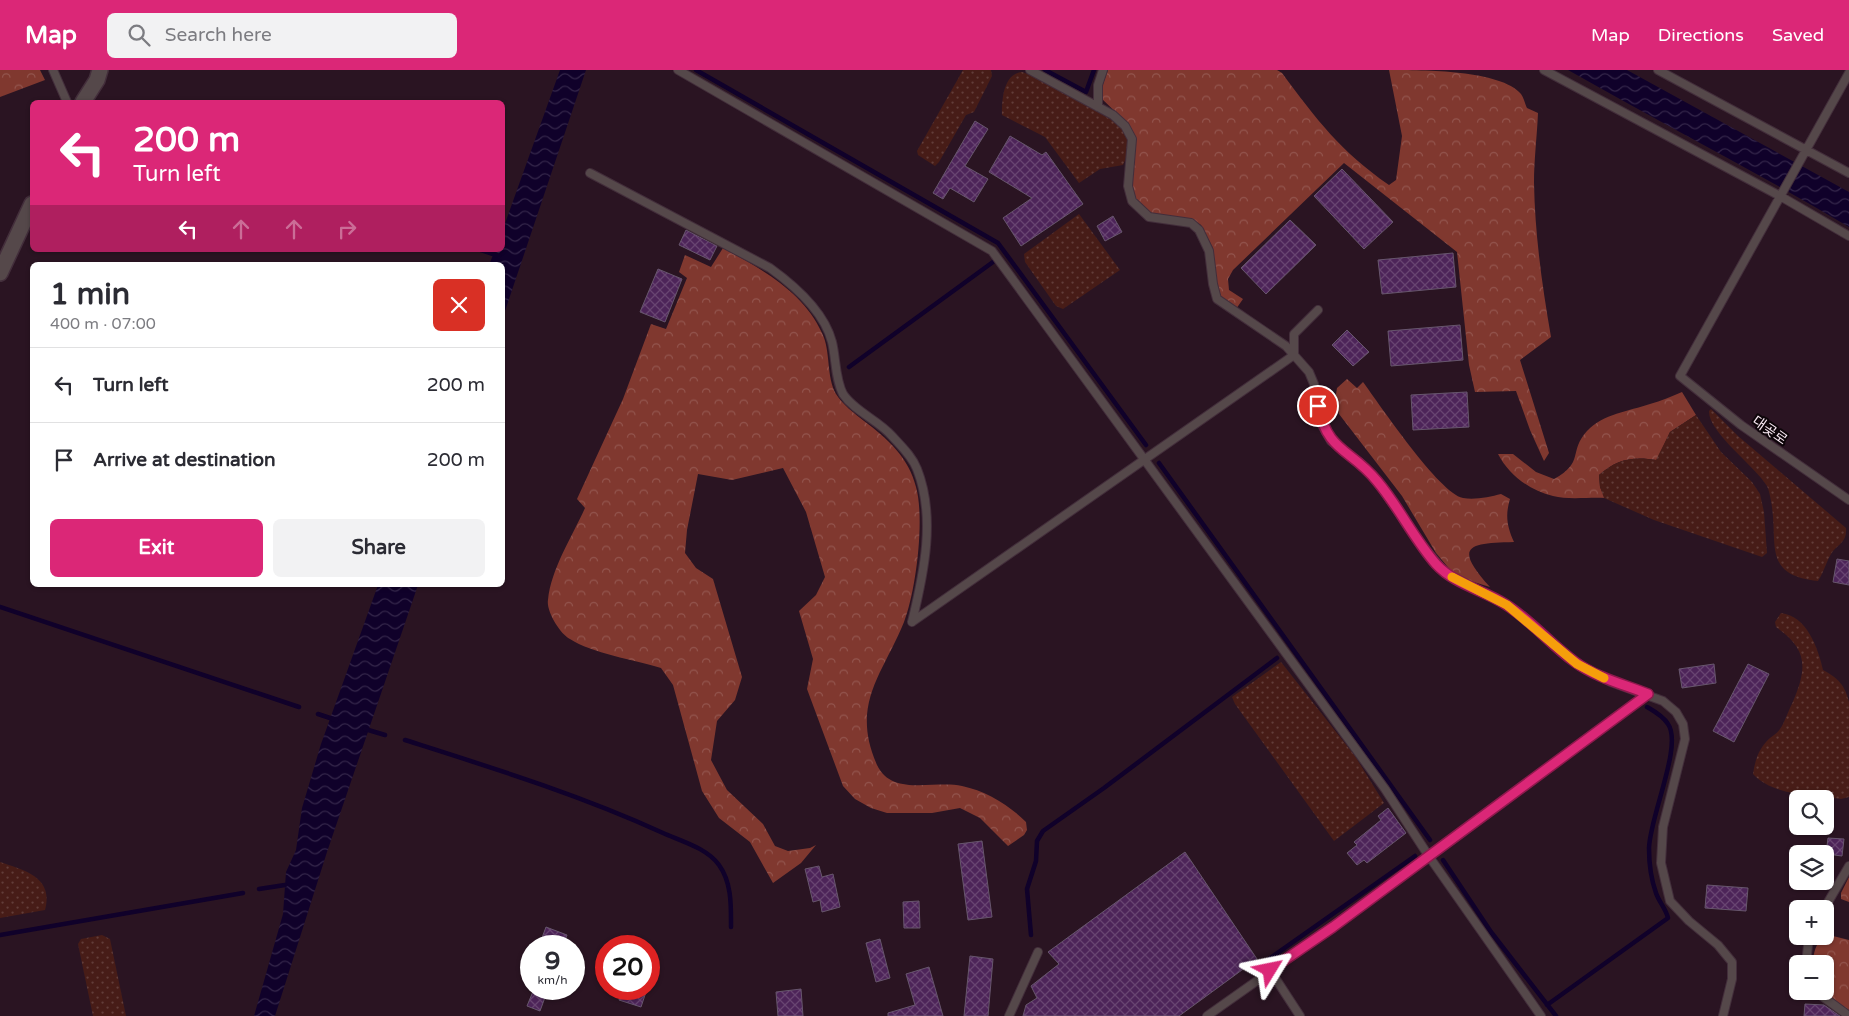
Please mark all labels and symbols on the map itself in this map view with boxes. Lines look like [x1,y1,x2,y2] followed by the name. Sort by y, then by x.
[1297,385,1339,427] pin
[1749,412,1791,449] street label: 대곶로
[595,935,660,1000] speed limit sign: 20
[1243,943,1295,995] position arrow

